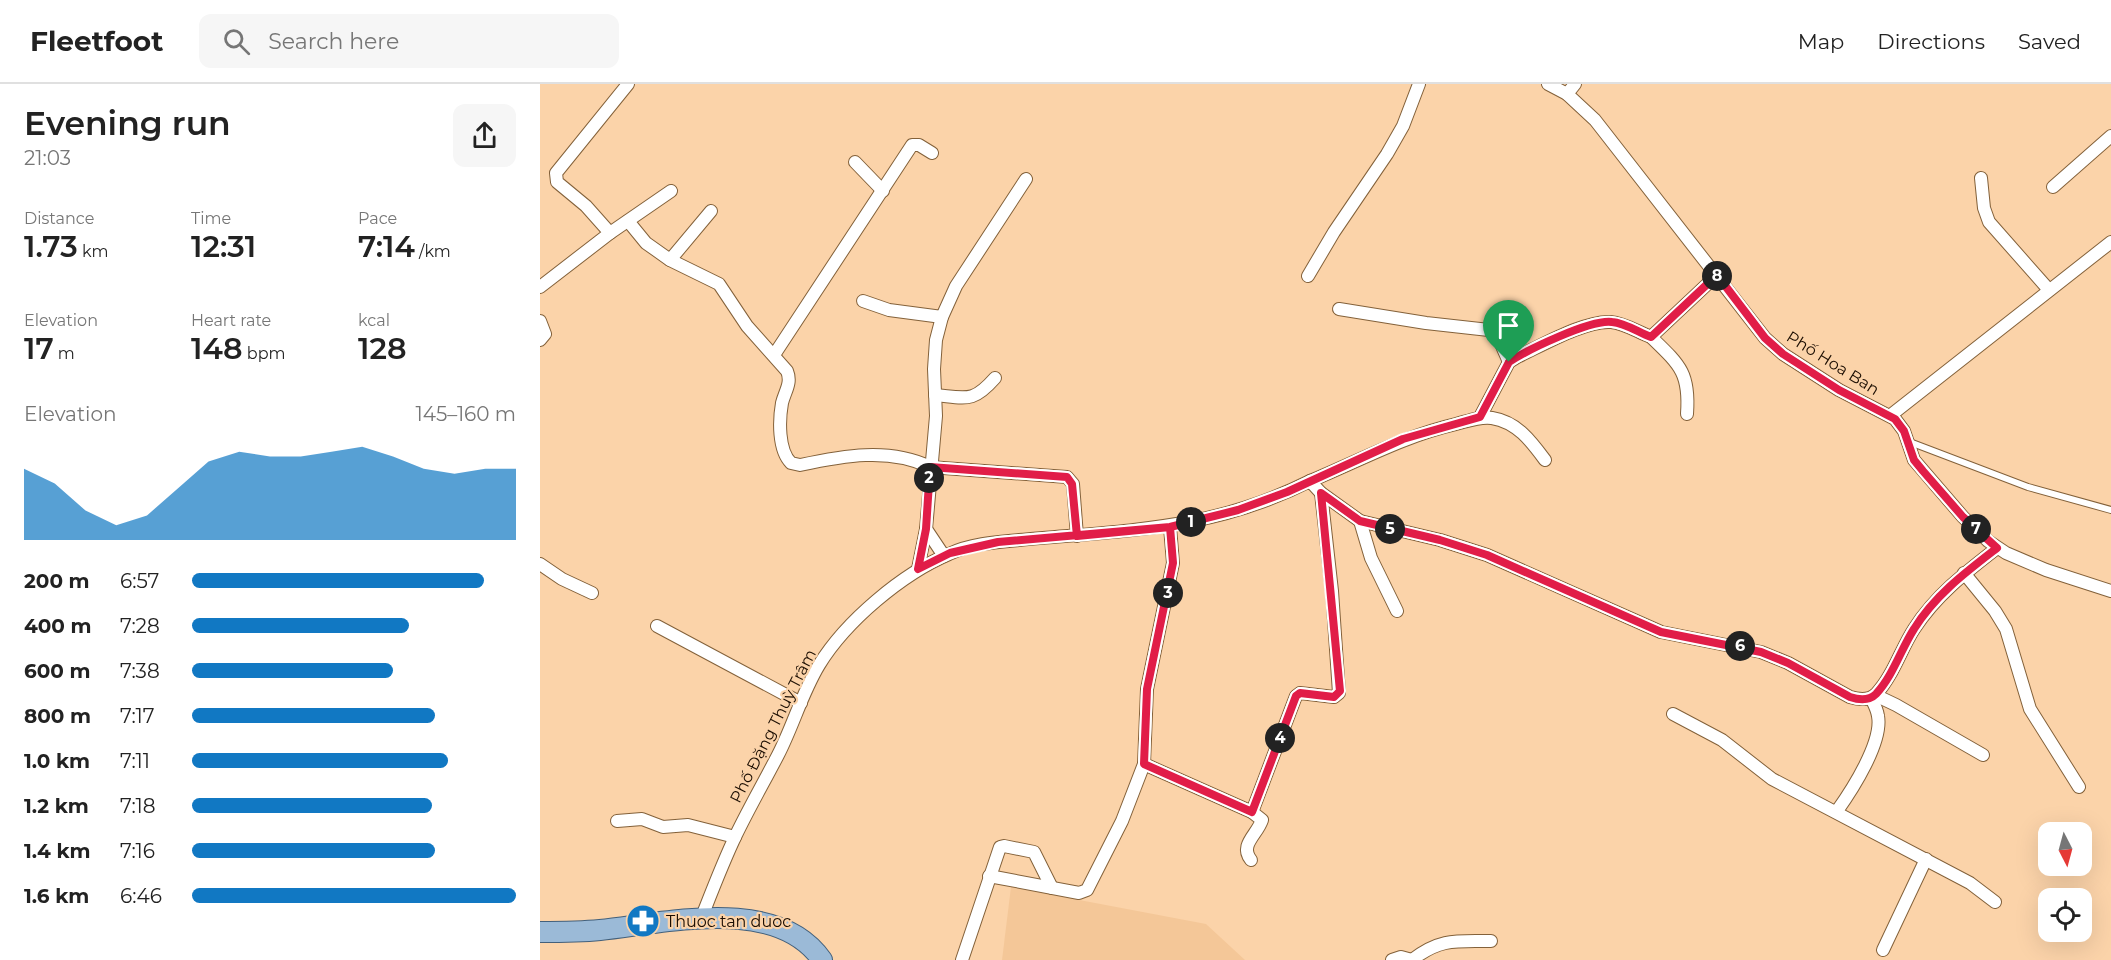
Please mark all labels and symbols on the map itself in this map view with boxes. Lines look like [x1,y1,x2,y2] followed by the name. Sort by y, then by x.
[1702,261,1732,291] pin: 8
[1483,300,1534,362] pin
[1783,327,1883,399] street label: Phố Hoa Ban
[914,463,944,493] pin: 2
[1176,507,1206,537] pin: 1
[1375,514,1405,544] pin: 5
[1961,514,1991,544] pin: 7
[1153,578,1183,608] pin: 3
[1725,631,1755,661] pin: 6
[726,646,820,806] street label: Phố Đặng Thuỳ Trâm
[1265,723,1295,753] pin: 4
[2038,822,2092,876] north arrow
[625,903,661,939] pharmacy icon: Thuoc tan duoc
[666,912,791,931] place label: Thuoc tan duoc

